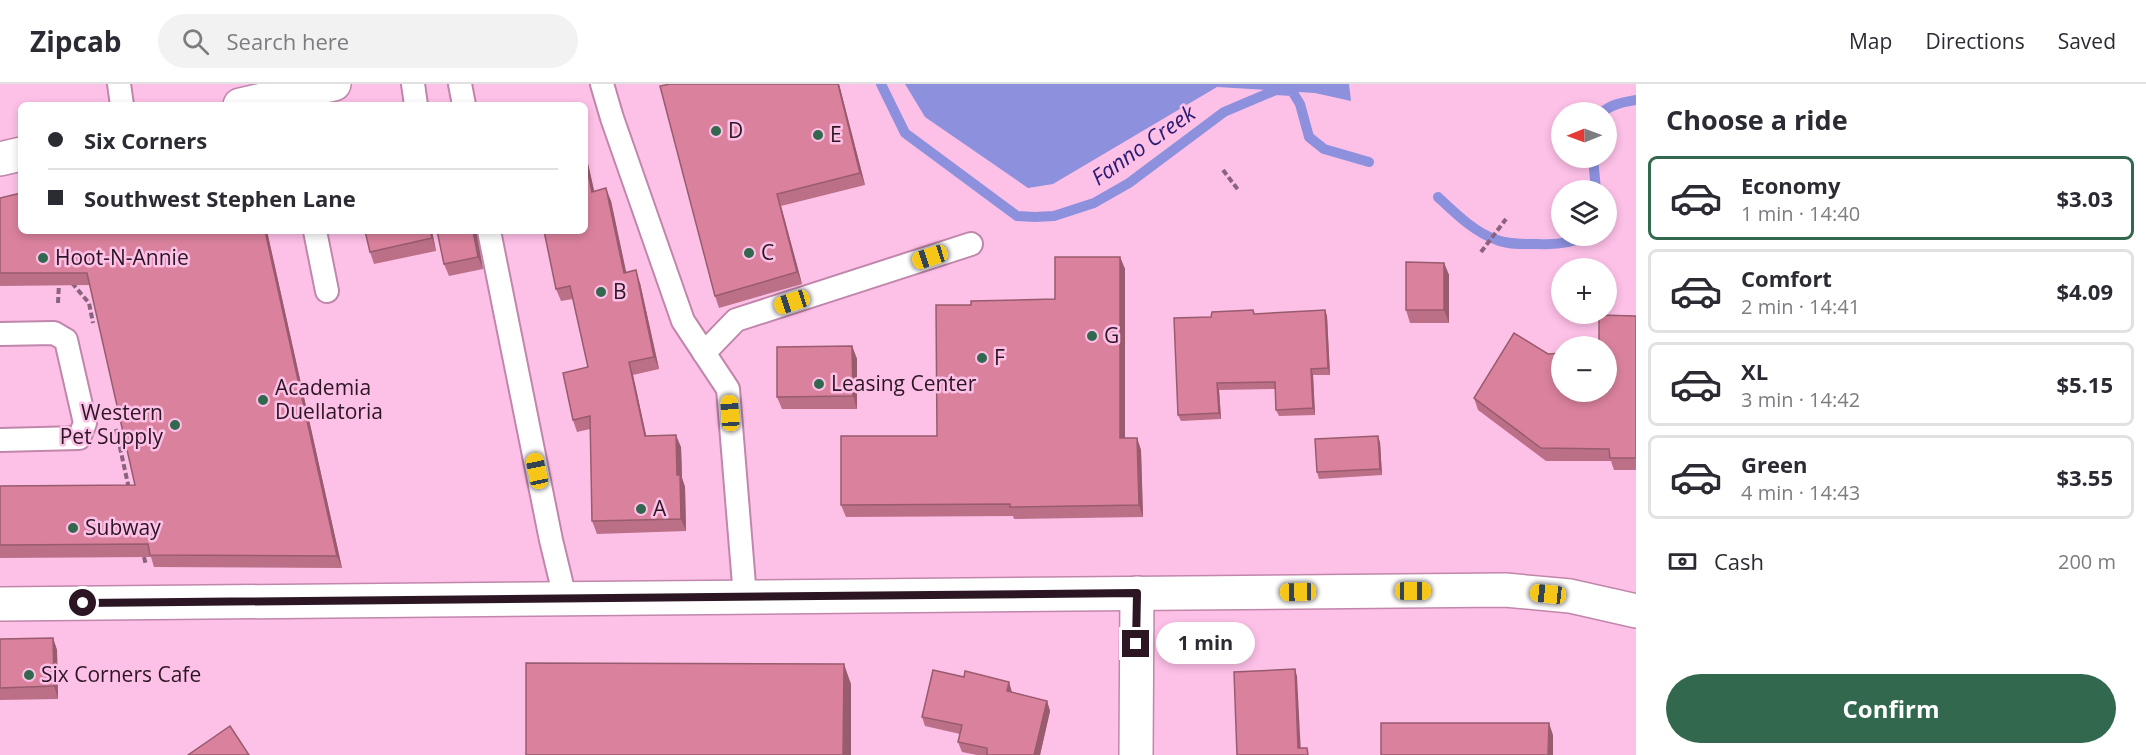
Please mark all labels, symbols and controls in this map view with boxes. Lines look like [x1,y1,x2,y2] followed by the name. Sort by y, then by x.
[158,14,578,68] search box
[30,22,122,60] text: Zipcab
[179,25,212,58] icon: search
[227,26,349,56] text: Search here
[1849,27,1892,55] text: Map
[1925,27,2025,55] text: Directions
[2058,27,2116,55] text: Saved
[1084,97,1201,191] water label: Fanno Creek
[1666,101,1848,138] text: Choose a ride
[1551,102,1617,168] north arrow
[1551,102,1617,402] map controls
[728,116,743,144] place label: D
[830,120,842,148] place label: E
[709,124,723,138] marker: D
[84,125,207,155] text: Six Corners
[811,128,825,142] marker: E
[1741,170,1840,200] text: Economy
[1669,171,1723,225] icon: car
[1551,180,1617,246] button: layers
[84,183,356,213] text: Southwest Stephen Lane
[2056,183,2113,213] text: $3.03
[1741,200,1860,227] text: 1 min · 14:40
[761,238,774,266] place label: C
[55,243,189,271] place label: Hoot-N-Annie
[910,243,950,271] car
[742,246,756,260] marker: C
[36,251,50,265] marker: Hoot-N-Annie
[1551,258,1617,324] button: +
[1741,263,1832,293] text: Comfort
[1669,264,1723,318] icon: car
[2056,276,2113,306] text: $4.09
[613,277,627,305] place label: B
[594,285,608,299] marker: B
[772,288,812,316] car
[1741,293,1860,320] text: 2 min · 14:41
[1104,321,1119,349] place label: G
[1085,329,1099,343] marker: G
[1551,336,1617,402] button: −
[994,343,1005,371] place label: F
[975,351,989,365] marker: F
[1741,356,1768,386] text: XL
[1669,357,1723,411] icon: car
[831,369,977,397] place label: Leasing Center
[2056,369,2113,399] text: $5.15
[275,373,383,425] place label: Academia Duellatoria
[812,377,826,391] marker: Leasing Center
[1741,386,1860,413] text: 3 min · 14:42
[256,393,270,407] marker: Academia Duellatoria
[720,394,740,432] car
[60,398,163,450] place label: Western Pet Supply
[168,418,182,432] marker: Western Pet Supply
[1741,449,1807,479] text: Green
[1669,450,1723,504] icon: car
[524,452,550,490] car
[2056,462,2113,492] text: $3.55
[1741,479,1860,506] text: 4 min · 14:43
[653,494,667,522] place label: A
[634,502,648,516] marker: A
[85,513,161,541] place label: Subway
[66,521,80,535] marker: Subway
[1666,545,1699,578] icon: cash
[1714,546,1764,576] text: Cash
[2058,548,2116,575] text: 200 m
[1395,582,1431,600] car
[1280,583,1316,601] car
[1529,583,1567,605] car
[69,589,96,616] route start
[1157,623,1256,665] callout: 1 min
[1178,629,1233,656] text: 1 min
[1122,630,1149,657] route end
[41,660,201,688] place label: Six Corners Cafe
[22,668,36,682] marker: Six Corners Cafe
[1666,674,2116,743] button: Confirm

